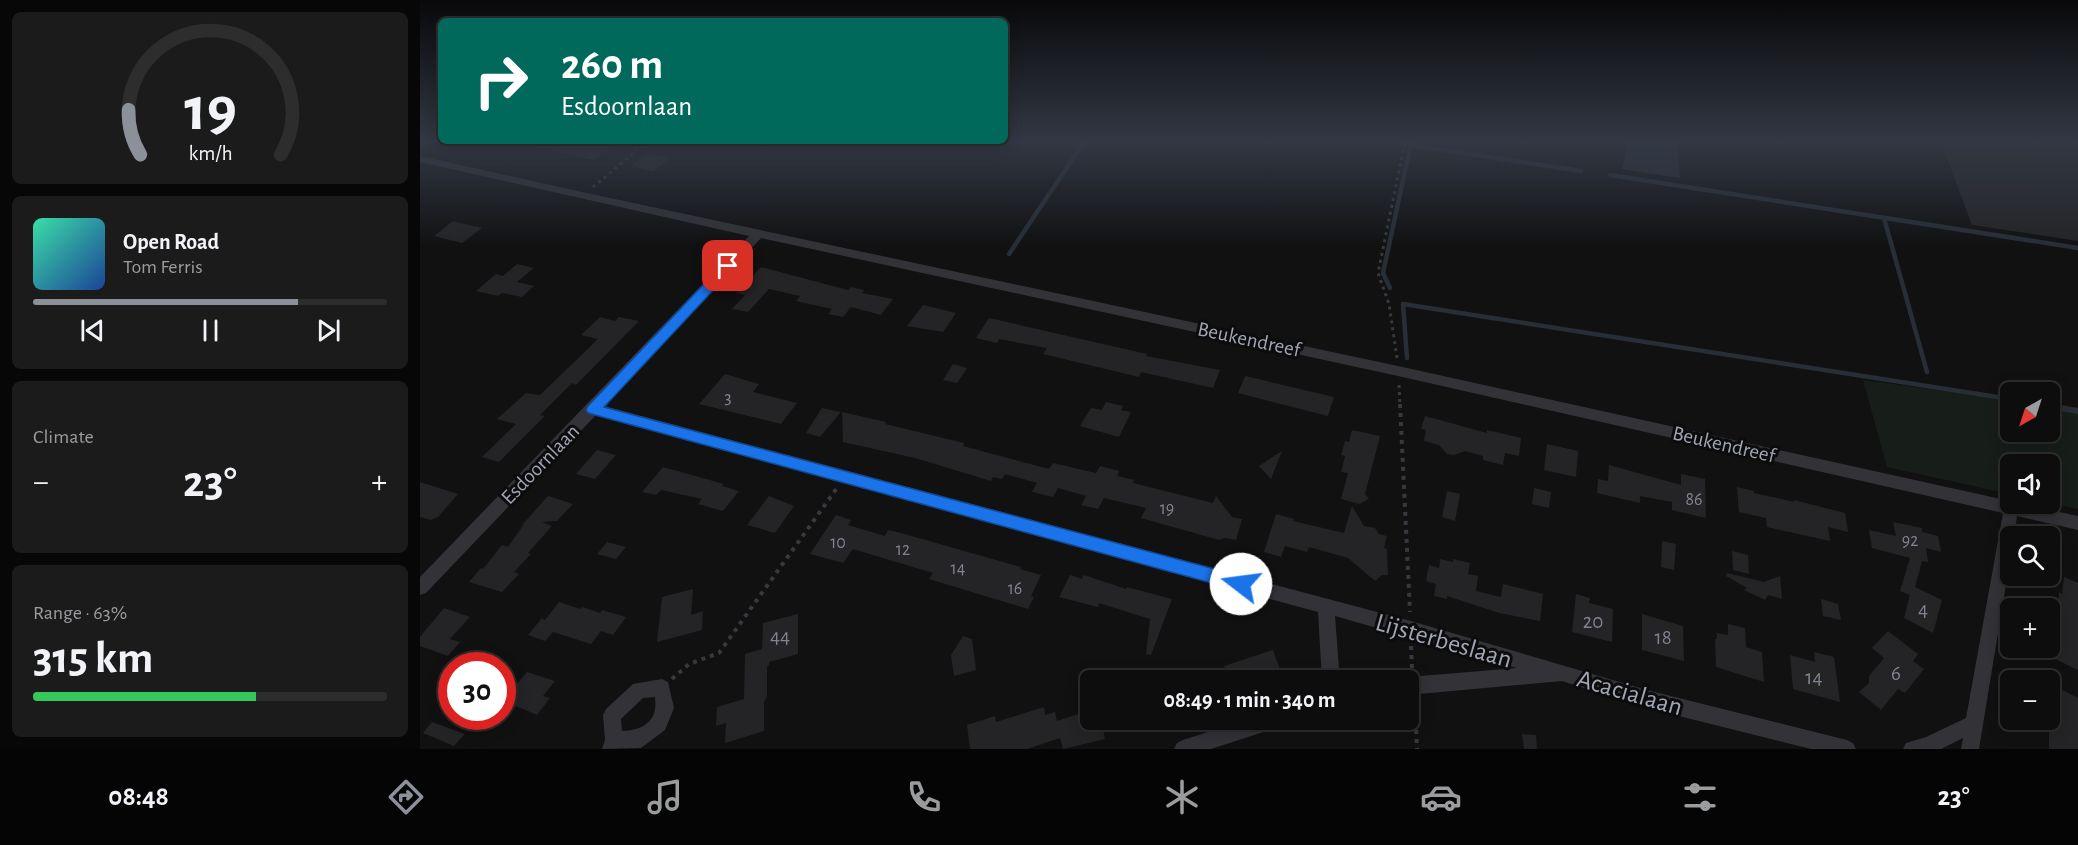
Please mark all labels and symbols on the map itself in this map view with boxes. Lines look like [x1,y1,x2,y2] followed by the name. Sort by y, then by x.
[702,240,753,291] pin
[1196,318,1304,361] street label: Beukendreef
[2000,382,2060,442] north arrow
[724,389,732,407] house number: 3
[497,420,583,508] street label: Esdoornlaan
[1671,422,1779,467] street label: Beukendreef
[1686,491,1703,509] house number: 86
[1160,500,1174,518] house number: 19
[1902,532,1918,550] house number: 92
[830,534,846,552] house number: 10
[896,541,910,559] house number: 12
[1209,552,1273,616] position arrow
[951,560,966,578] house number: 14
[1008,580,1022,598] house number: 16
[1918,599,1928,620] house number: 4
[1373,609,1515,673] street label: Lijsterbeslaan
[1583,611,1603,632] house number: 20
[770,626,790,647] house number: 44
[1654,627,1672,648] house number: 18
[438,652,516,730] speed limit sign: 30
[1891,663,1901,684] house number: 6
[1574,666,1685,720] street label: Acacialaan
[1805,667,1823,688] house number: 14

